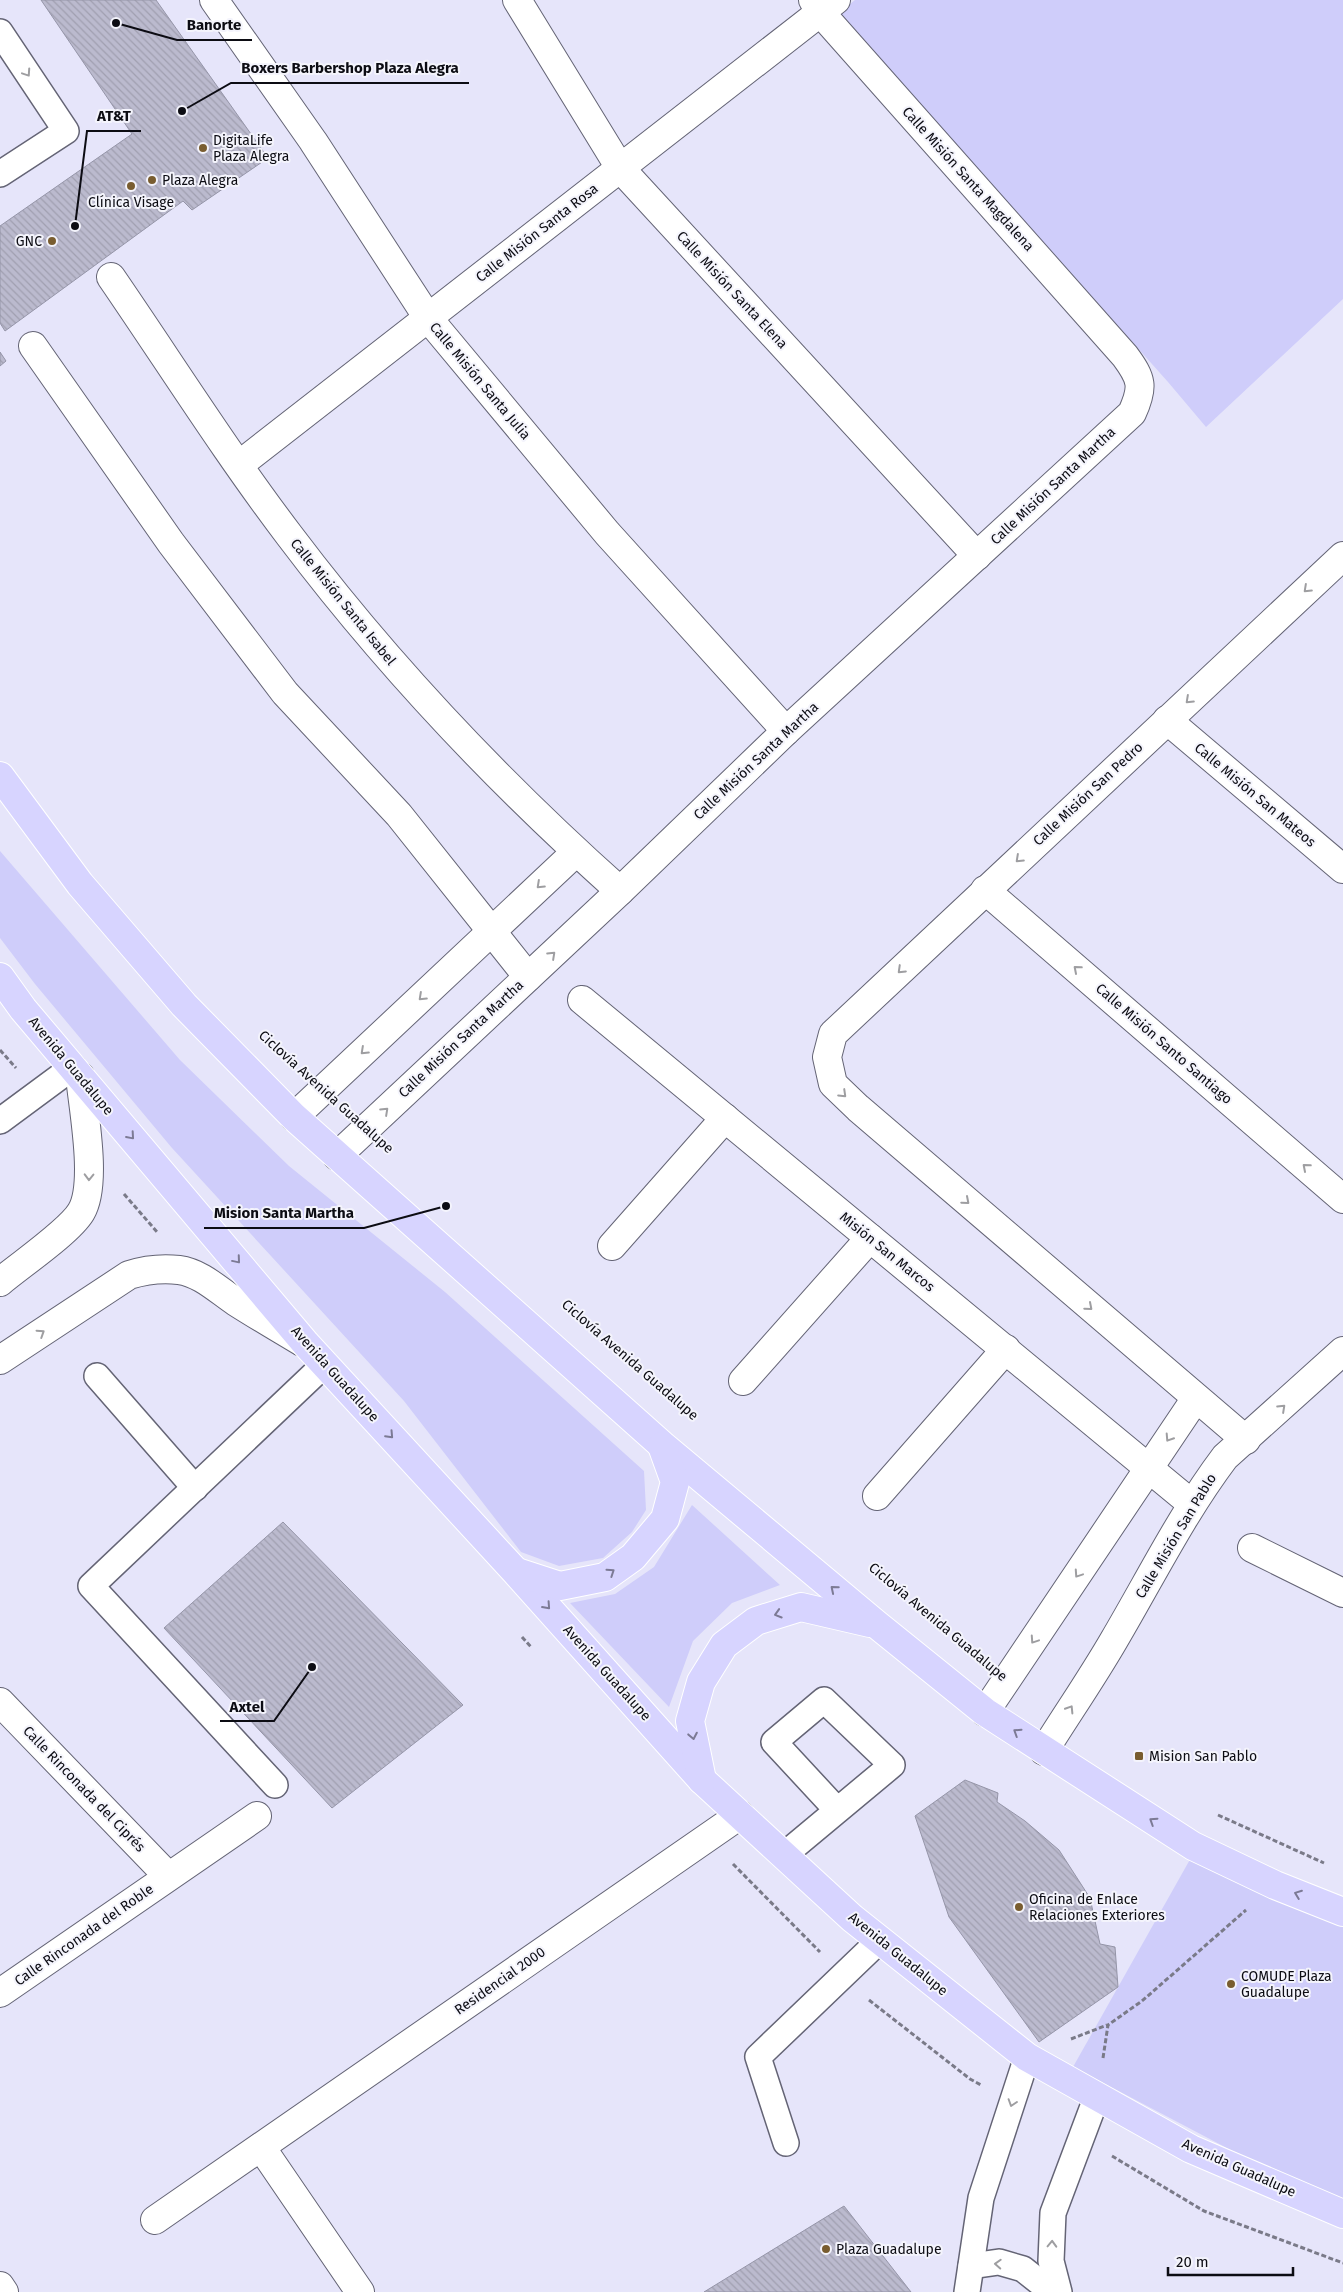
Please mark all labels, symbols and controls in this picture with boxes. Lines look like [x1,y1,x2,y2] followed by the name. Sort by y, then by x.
[177,10,252,40] callout: Banorte
[187,16,241,34] text: Banorte
[231,53,469,83] callout: Boxers Barbershop Plaza Alegra
[241,59,459,77] text: Boxers Barbershop Plaza Alegra
[21,67,30,76] one-way arrow
[87,101,141,131] callout: AT&T
[899,103,1037,255] street label: Calle Misión Santa Magdalena
[96,107,132,125] text: AT&T
[213,132,289,165] place label: DigitaLife Plaza Alegra
[197,142,209,154] marker: DigitaLife Plaza Alegra
[162,172,238,189] place label: Plaza Alegra
[146,174,158,186] marker: Plaza Alegra
[125,180,137,192] marker: Clínica Visage
[473,180,601,286] street label: Calle Misión Santa Rosa
[88,194,174,211] place label: Clínica Visage
[673,228,791,352] street label: Calle Misión Santa Elena
[16,233,42,250] place label: GNC
[46,235,58,247] marker: GNC
[426,319,534,443] street label: Calle Misión Santa Julia
[987,424,1119,548] street label: Calle Misión Santa Martha
[287,535,399,669] street label: Calle Misión Santa Isabel
[1304,583,1313,592] one-way arrow
[1185,694,1194,703] one-way arrow
[690,699,822,823] street label: Calle Misión Santa Martha
[1030,739,1146,849] street label: Calle Misión San Pedro
[1191,739,1319,851] street label: Calle Misión San Mateos
[1015,853,1024,862] one-way arrow
[537,879,546,888] one-way arrow
[546,952,555,961] one-way arrow
[897,964,906,973] one-way arrow
[1074,967,1083,975] one-way arrow
[395,977,527,1101] street label: Calle Misión Santa Martha
[1092,980,1236,1108] street label: Calle Misión Santo Santiago
[419,991,428,1000] one-way arrow
[25,1013,117,1119] street label: Avenida Guadalupe
[255,1027,397,1157] street label: Ciclovía Avenida Guadalupe
[361,1045,370,1054] one-way arrow
[838,1088,847,1097] one-way arrow
[379,1108,388,1117] one-way arrow
[126,1131,135,1140] one-way arrow
[1303,1164,1312,1172] one-way arrow
[84,1174,94,1181] one-way arrow
[960,1195,969,1204] one-way arrow
[204,1198,364,1228] callout: Mision Santa Martha
[214,1204,354,1222] text: Mision Santa Martha
[836,1209,938,1296] street label: Misión San Marcos
[231,1254,239,1263] one-way arrow
[558,1296,702,1424] street label: Ciclovía Avenida Guadalupe
[1084,1301,1093,1310] one-way arrow
[288,1323,382,1425] street label: Avenida Guadalupe
[35,1330,44,1339] one-way arrow
[1276,1404,1285,1413] one-way arrow
[384,1429,393,1438] one-way arrow
[1165,1433,1175,1442] one-way arrow
[1132,1470,1220,1602] street label: Calle Misión San Pablo
[865,1559,1011,1685] street label: Ciclovía Avenida Guadalupe
[1075,1568,1085,1577] one-way arrow
[606,1569,615,1578] one-way arrow
[831,1586,840,1594] one-way arrow
[541,1601,550,1610] one-way arrow
[774,1608,783,1618] one-way arrow
[560,1622,654,1724] street label: Avenida Guadalupe
[1030,1635,1040,1644] one-way arrow
[220,1691,274,1721] callout: Axtel
[229,1698,265,1716] text: Axtel
[1064,1706,1074,1715] one-way arrow
[19,1723,149,1856] street label: Calle Rinconada del Ciprés
[1013,1729,1022,1739] one-way arrow
[688,1731,698,1740] one-way arrow
[1149,1748,1257,1765] place label: Mision San Pablo
[1133,1750,1145,1762] marker: Mision San Pablo
[1149,1817,1158,1827] one-way arrow
[11,1881,157,1989] street label: Calle Rinconada del Roble
[1294,1890,1302,1900] one-way arrow
[1029,1891,1165,1924] place label: Oficina de Enlace Relaciones Exteriores
[1013,1901,1025,1913] marker: Oficina de Enlace Relaciones Exteriores
[845,1909,951,1999] street label: Avenida Guadalupe
[451,1943,549,2019] street label: Residencial 2000
[1241,1968,1332,2001] place label: COMUDE Plaza Guadalupe
[1225,1978,1237,1990] marker: COMUDE Plaza Guadalupe
[1008,2098,1018,2107] one-way arrow
[1179,2135,1299,2201] street label: Avenida Guadalupe
[1046,2240,1057,2248] one-way arrow
[836,2241,942,2258] place label: Plaza Guadalupe
[820,2243,832,2255] marker: Plaza Guadalupe
[1168,2244,1293,2276] scale bar
[1176,2253,1209,2271] text: 20 m
[994,2259,1002,2270] one-way arrow

